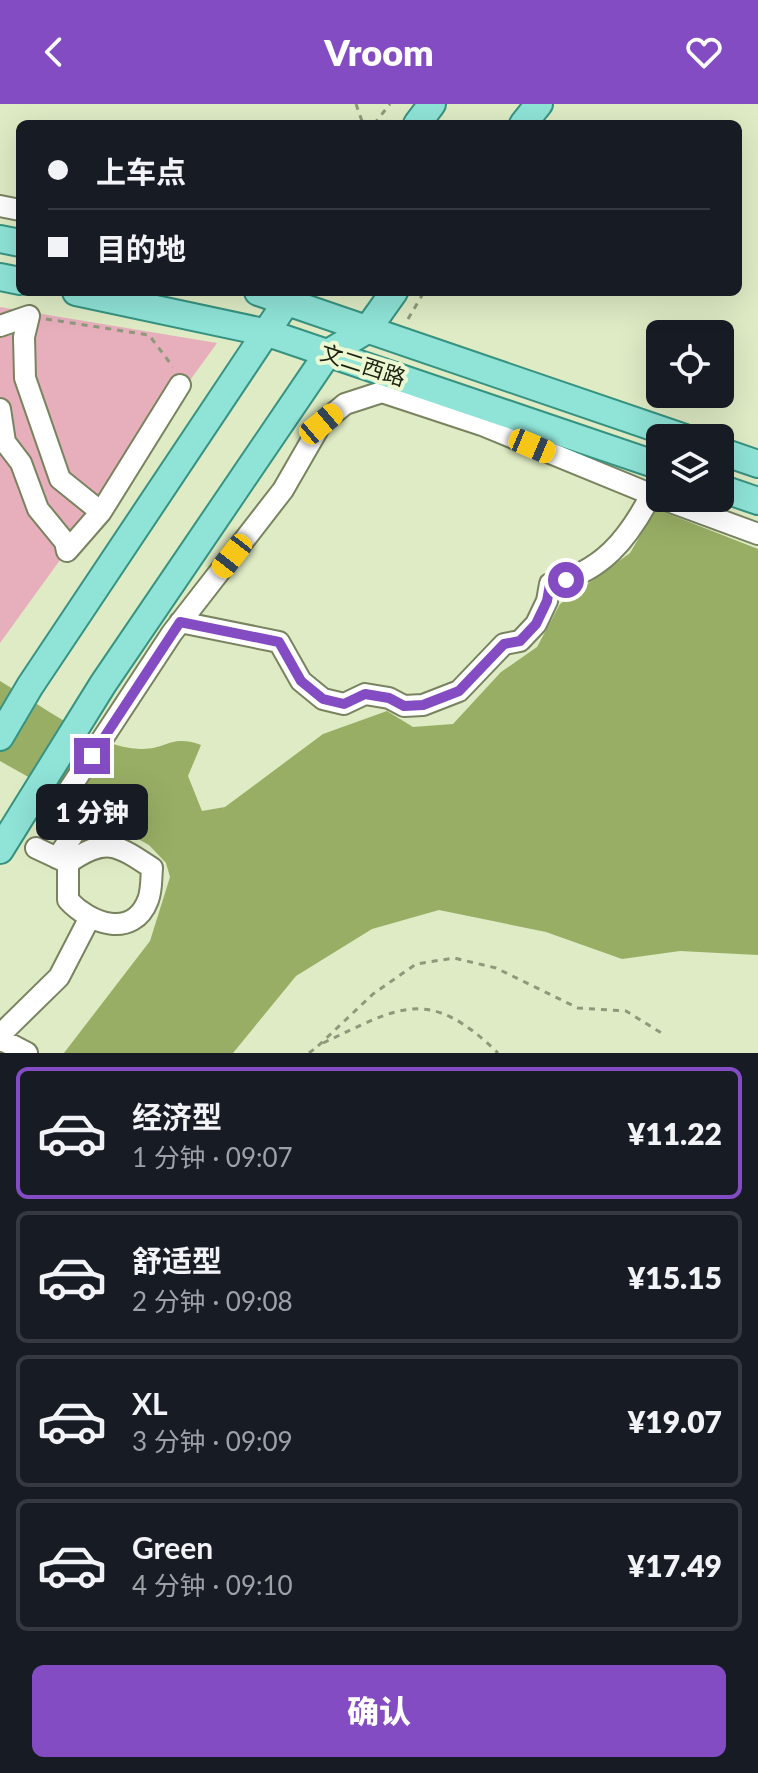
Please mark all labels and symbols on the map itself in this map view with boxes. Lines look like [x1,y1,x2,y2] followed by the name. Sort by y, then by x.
[317,338,409,391] street label: 文二西路
[295,399,347,449] car
[505,426,559,466] car
[208,530,256,582] car
[548,562,584,598] route start
[74,738,110,774] route end
[36,784,148,840] callout: 1 分钟

